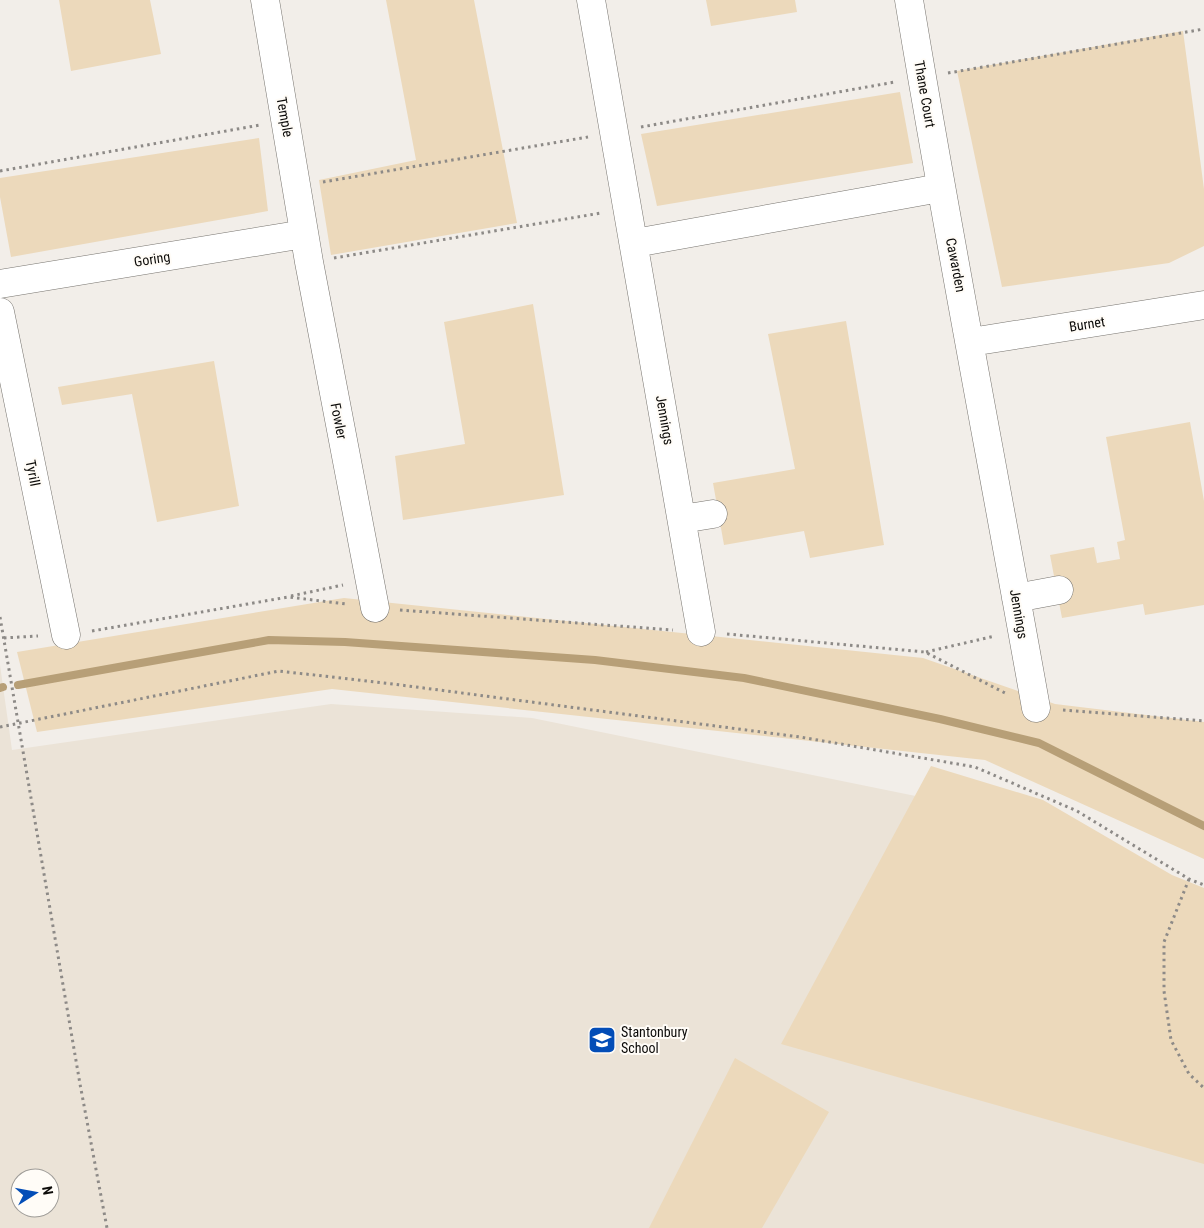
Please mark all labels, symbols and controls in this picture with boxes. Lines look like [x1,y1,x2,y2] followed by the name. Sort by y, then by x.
[911,59,939,129] street label: Thane Court
[274,96,296,139] street label: Temple
[943,237,969,293] street label: Cawarden
[133,248,171,270] street label: Goring
[1068,313,1106,335] street label: Burnet
[653,394,677,446] street label: Jennings
[328,401,350,441] street label: Fowler
[23,458,43,488] street label: Tyrill
[1007,588,1031,640] street label: Jennings
[621,1024,688,1056] place label: Stantonbury School
[587,1025,617,1055] school or university icon: Stantonbury School
[10,1168,60,1218] north arrow
[39,1185,56,1196] text: N

